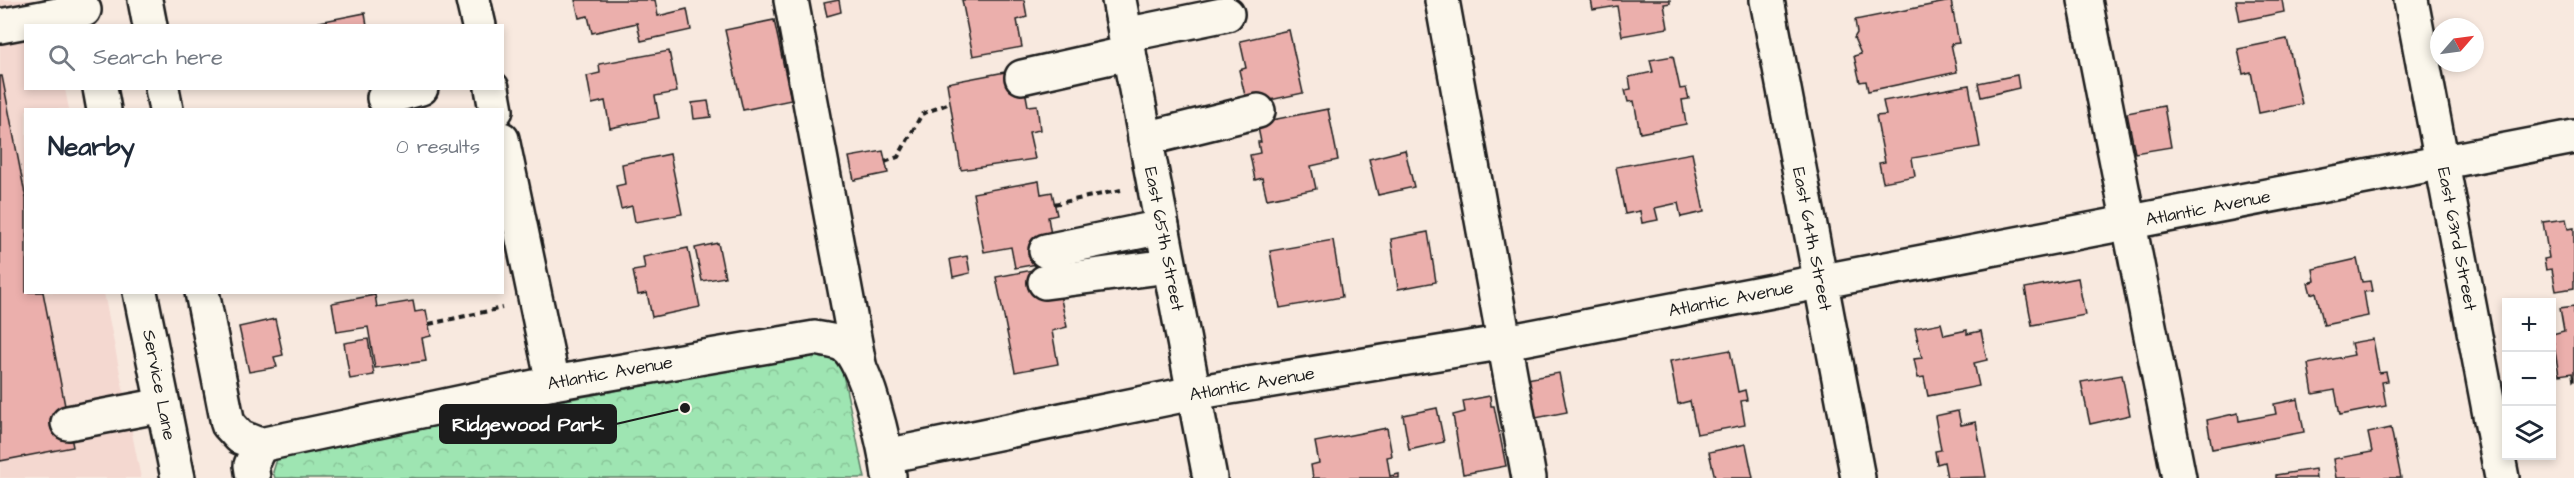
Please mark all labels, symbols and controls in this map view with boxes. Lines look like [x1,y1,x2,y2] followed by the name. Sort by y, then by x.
[2430,18,2484,72] north arrow
[24,24,504,90] search box
[45,41,78,74] icon: search
[93,42,223,73] text: Search here
[48,129,135,165] text: Nearby
[396,133,480,161] text: 0 results
[1138,165,1190,314] street label: East 65th Street
[1786,165,1838,314] street label: East 64th Street
[2431,165,2483,314] street label: East 63rd Street
[2143,184,2273,232] street label: Atlantic Avenue
[1666,275,1796,323] street label: Atlantic Avenue
[2502,298,2556,460] map controls
[2502,298,2556,352] button: +
[136,328,182,443] street label: Service Lane
[545,350,675,396] street label: Atlantic Avenue
[2502,352,2556,406] button: −
[1187,361,1317,407] street label: Atlantic Avenue
[440,405,616,443] callout: Ridgewood Park
[2502,406,2556,460] button: layers
[452,411,605,440] text: Ridgewood Park

